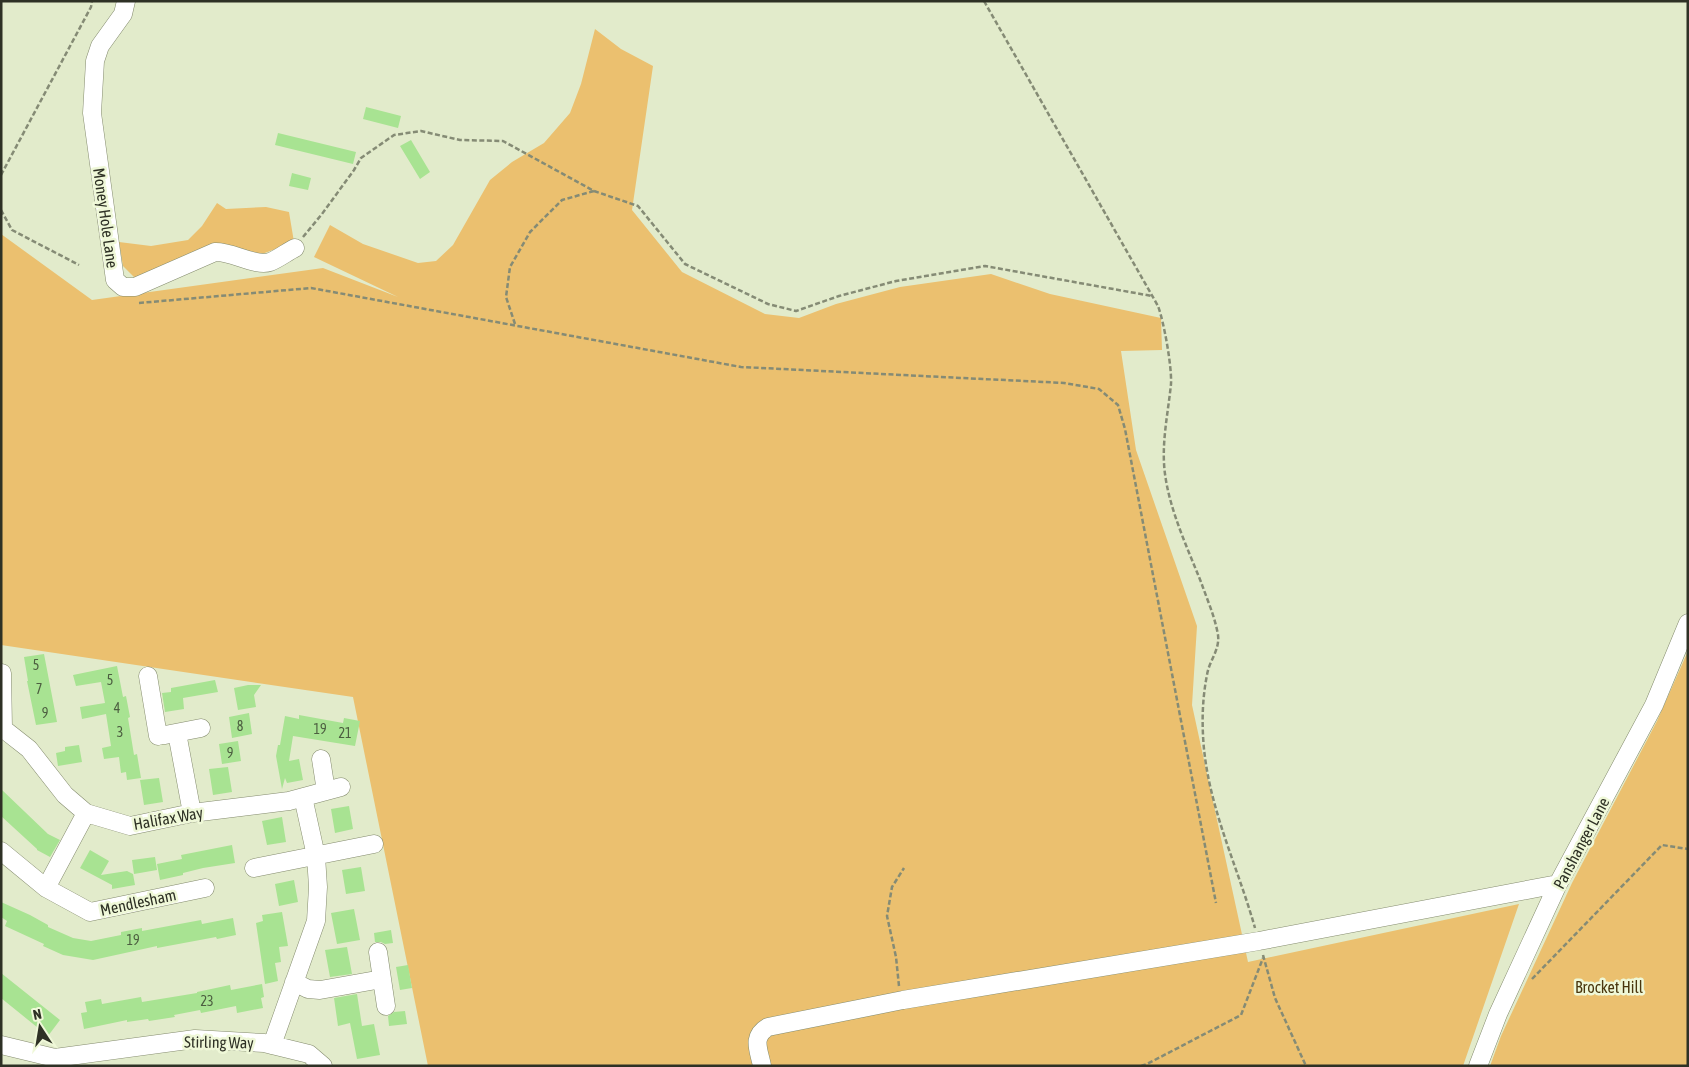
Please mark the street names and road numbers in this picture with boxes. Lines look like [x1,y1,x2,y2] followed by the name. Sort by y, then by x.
[89,167,122,269] street label: Money Hole Lane
[1549,794,1613,892] street label: Panshanger Lane
[132,803,205,834] street label: Halifax Way
[98,885,178,919] street label: Mendlesham
[184,1032,254,1053] street label: Stirling Way

